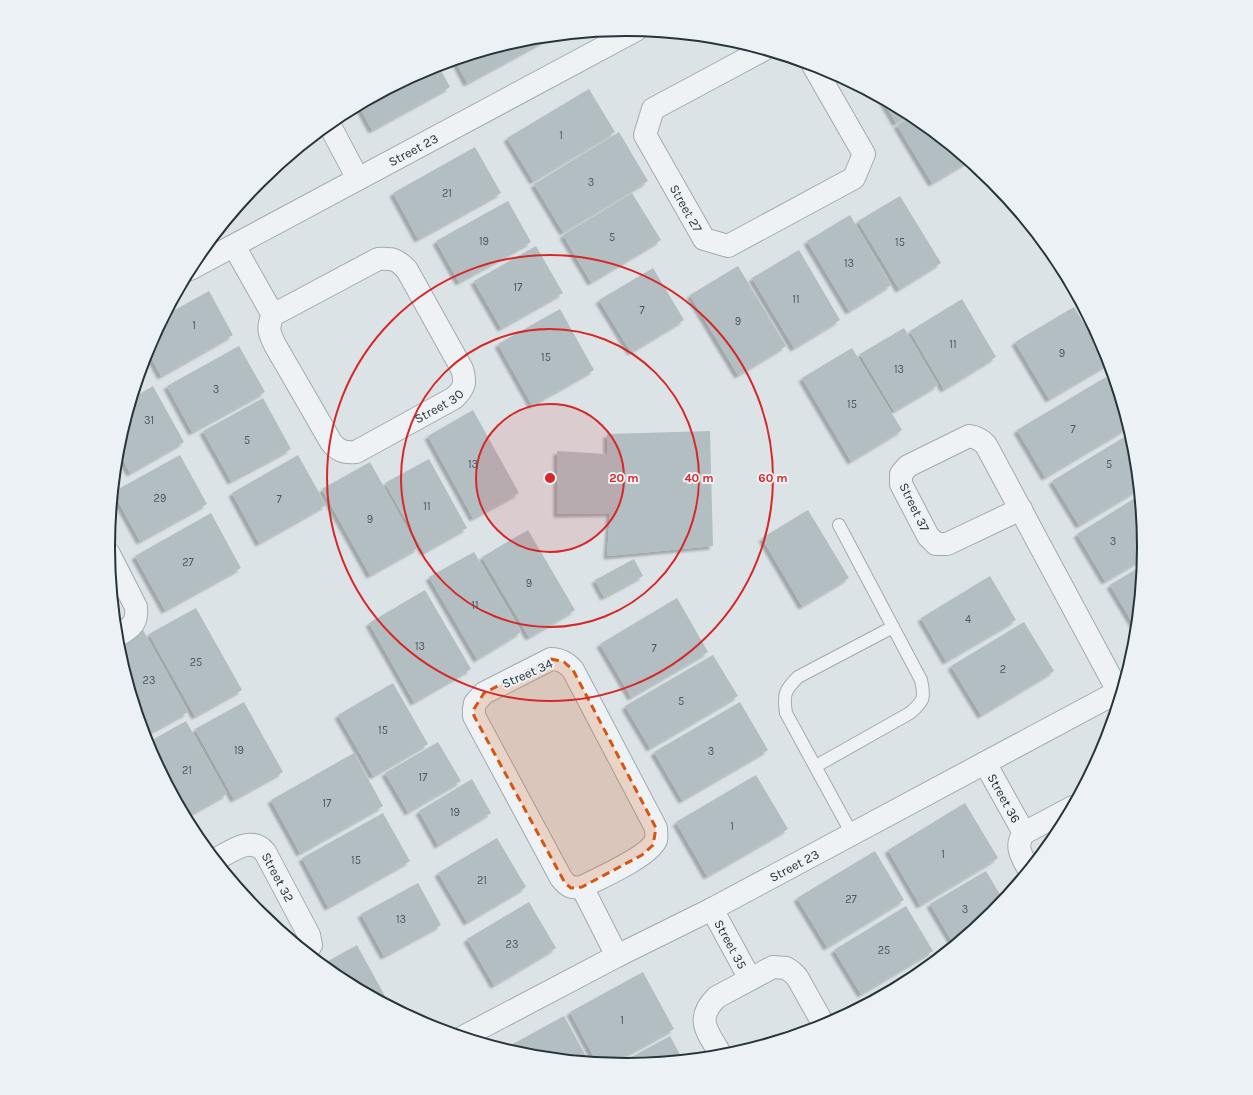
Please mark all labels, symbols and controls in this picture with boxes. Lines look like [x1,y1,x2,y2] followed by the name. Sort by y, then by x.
[559,129,563,142] house number: 1
[386,131,441,169] street label: Street 23
[588,176,594,189] house number: 3
[667,182,705,235] street label: Street 27
[442,187,452,200] house number: 21
[609,231,615,244] house number: 5
[479,235,489,248] house number: 19
[895,236,905,249] house number: 15
[844,257,854,270] house number: 13
[514,281,522,294] house number: 17
[792,293,800,306] house number: 11
[639,304,645,317] house number: 7
[735,315,741,328] house number: 9
[192,319,196,332] house number: 1
[949,338,957,351] house number: 11
[1059,347,1065,360] house number: 9
[541,351,551,364] house number: 15
[894,363,904,376] house number: 13
[213,383,219,396] house number: 3
[412,386,467,426] street label: Street 30
[847,398,857,411] house number: 15
[144,414,154,427] house number: 31
[1070,423,1076,436] house number: 7
[244,434,250,447] house number: 5
[468,458,478,471] house number: 13
[1106,458,1112,471] house number: 5
[543,471,557,485] centre of rings
[609,471,639,485] text: 20 m
[684,471,714,485] text: 40 m
[758,471,788,485] text: 60 m
[896,480,933,534] street label: Street 37
[154,492,166,505] house number: 29
[276,493,282,506] house number: 7
[423,500,431,513] house number: 11
[367,513,373,526] house number: 9
[1110,535,1116,548] house number: 3
[182,556,194,569] house number: 27
[526,577,532,590] house number: 9
[471,599,479,612] house number: 11
[965,613,971,626] house number: 4
[415,640,425,653] house number: 13
[651,642,657,655] house number: 7
[190,656,202,669] house number: 25
[500,656,555,691] street label: Street 34
[1000,663,1006,676] house number: 2
[143,674,155,687] house number: 23
[678,695,684,708] house number: 5
[378,724,388,737] house number: 15
[234,744,244,757] house number: 19
[708,745,714,758] house number: 3
[182,764,192,777] house number: 21
[419,771,427,784] house number: 17
[984,771,1024,825] street label: Street 36
[323,797,331,810] house number: 17
[450,806,460,819] house number: 19
[730,820,734,833] house number: 1
[767,846,822,885] street label: Street 23
[941,848,945,861] house number: 1
[258,850,297,905] street label: Street 32
[351,854,361,867] house number: 15
[477,874,487,887] house number: 21
[845,893,857,906] house number: 27
[962,903,968,916] house number: 3
[396,913,406,926] house number: 13
[711,917,750,972] street label: Street 35
[506,938,518,951] house number: 23
[878,944,890,957] house number: 25
[620,1014,624,1027] house number: 1

